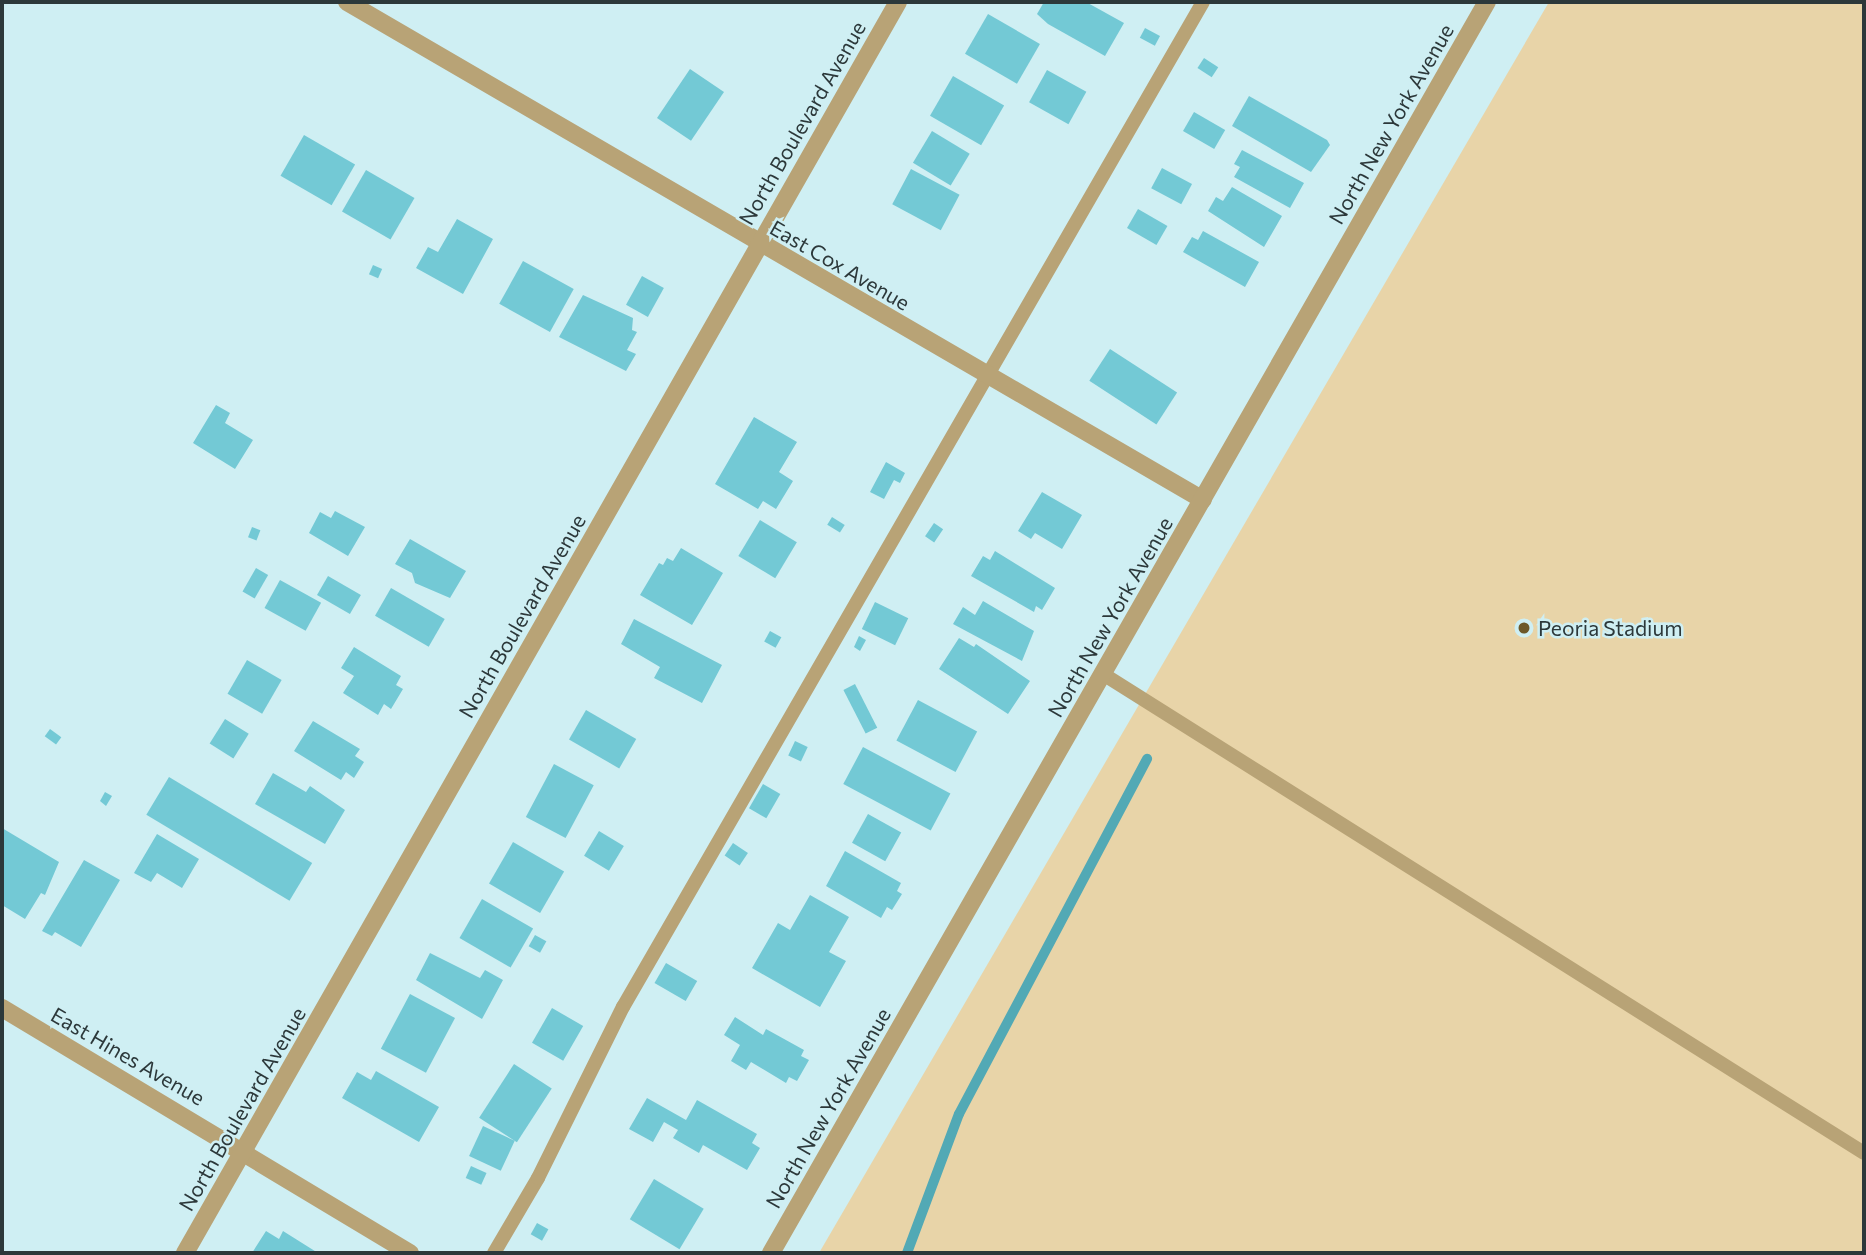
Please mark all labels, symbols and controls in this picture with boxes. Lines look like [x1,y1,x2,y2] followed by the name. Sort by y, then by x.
[733,17,871,229] street label: North Boulevard Avenue
[1323,19,1459,229] street label: North New York Avenue
[766,215,914,315] street label: East Cox Avenue
[453,510,591,722] street label: North Boulevard Avenue
[1042,512,1178,722] street label: North New York Avenue
[1538,615,1683,641] place label: Peoria Stadium
[1516,620,1532,636] marker: Peoria Stadium
[47,1002,209,1110] street label: East Hines Avenue
[173,1003,311,1215] street label: North Boulevard Avenue
[760,1003,896,1213] street label: North New York Avenue

